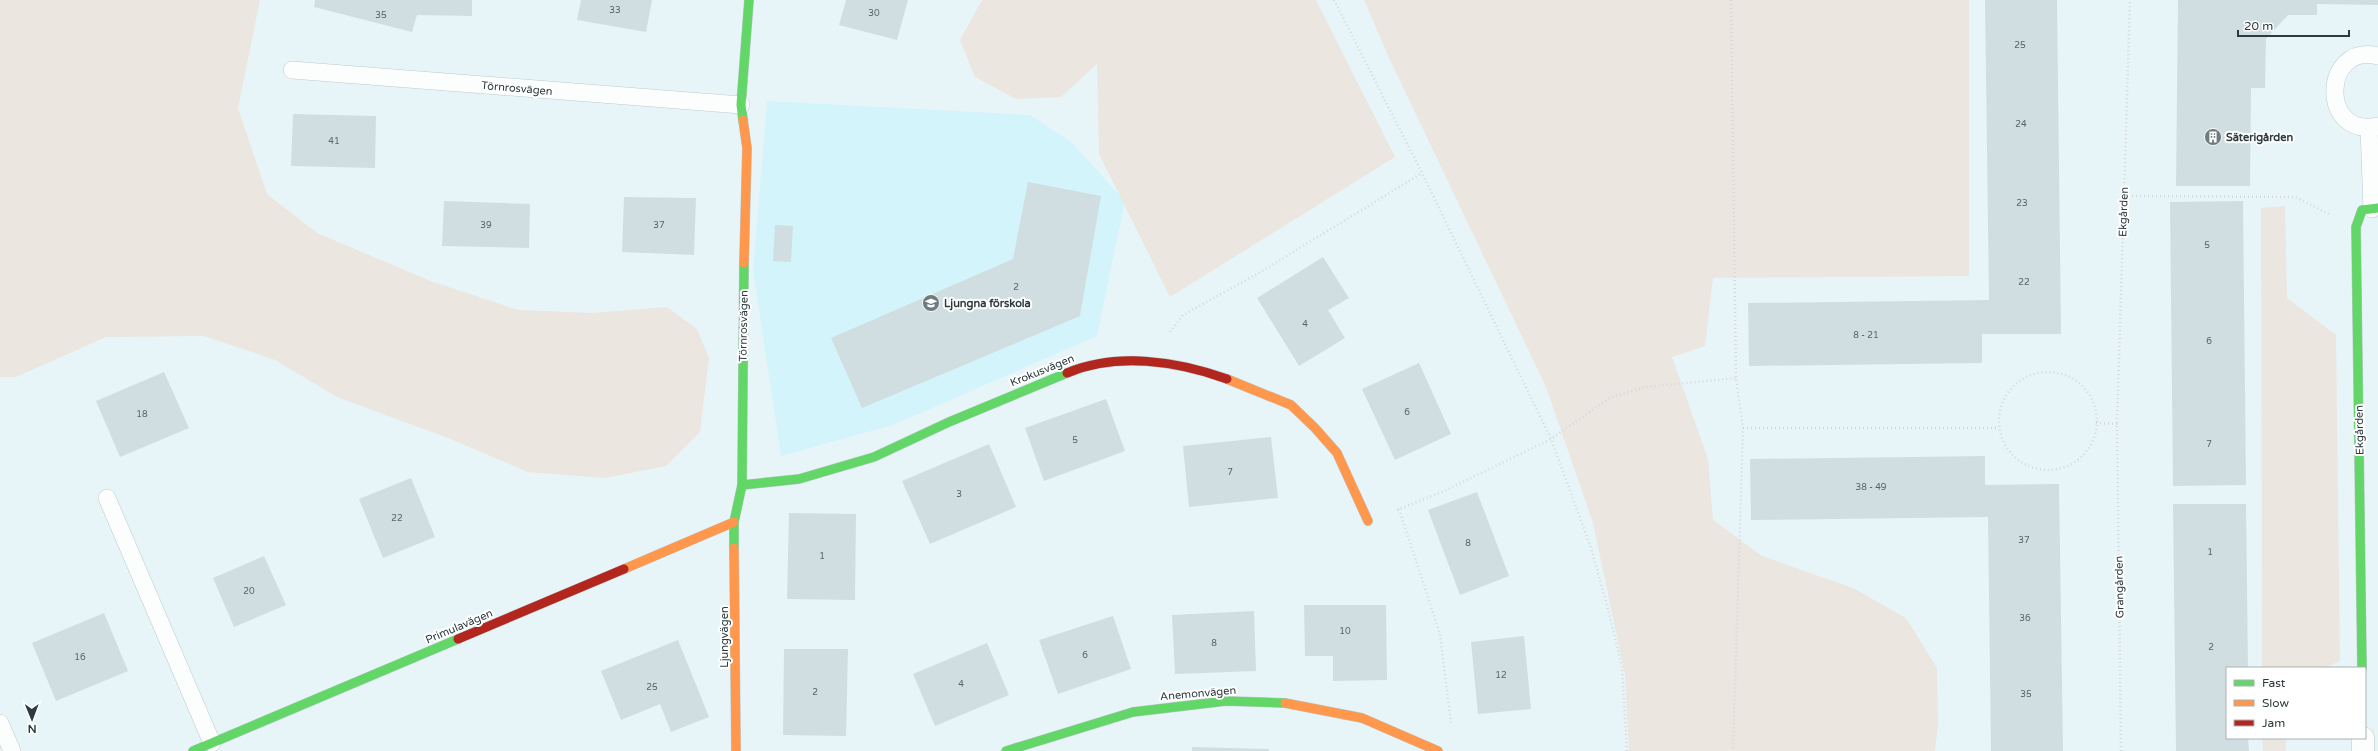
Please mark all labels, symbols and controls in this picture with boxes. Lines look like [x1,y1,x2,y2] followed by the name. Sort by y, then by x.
[609,5,621,16] house number: 33
[868,8,880,19] house number: 30
[375,10,387,21] house number: 35
[2238,12,2349,38] scale bar
[2244,19,2273,33] text: 20 m
[2014,40,2026,51] house number: 25
[481,79,553,98] street label: Törnrosvägen
[2015,119,2027,130] house number: 24
[2203,127,2223,147] building icon: Säterigården
[2226,131,2293,145] place label: Säterigården
[328,136,340,147] house number: 41
[2116,187,2131,237] street label: Ekgården
[2016,198,2028,209] house number: 23
[480,220,492,231] house number: 39
[653,220,665,231] house number: 37
[2204,240,2210,251] house number: 5
[2018,277,2030,288] house number: 22
[1013,282,1019,293] house number: 2
[736,290,751,362] street label: Törnrosvägen
[921,293,941,313] school or university icon: Ljungna förskola
[944,297,1031,311] place label: Ljungna förskola
[1302,319,1308,330] house number: 4
[1853,330,1879,341] house number: 8 - 21
[2206,336,2212,347] house number: 6
[1008,352,1076,389] street label: Krokusvägen
[2353,405,2366,455] street label: Ekgården
[1404,407,1410,418] house number: 6
[136,409,148,420] house number: 18
[1072,435,1078,446] house number: 5
[2206,439,2212,450] house number: 7
[1227,467,1233,478] house number: 7
[1856,482,1887,493] house number: 38 - 49
[956,489,962,500] house number: 3
[391,513,403,524] house number: 22
[2018,535,2030,546] house number: 37
[1465,538,1471,549] house number: 8
[2207,547,2213,558] house number: 1
[819,551,825,562] house number: 1
[2112,556,2127,618] street label: Grangården
[243,586,255,597] house number: 20
[424,606,495,646] street label: Primulavägen
[718,606,731,668] street label: Ljungvägen
[2019,613,2031,624] house number: 36
[1339,626,1351,637] house number: 10
[1211,638,1217,649] house number: 8
[2208,642,2214,653] house number: 2
[1082,650,1088,661] house number: 6
[74,652,86,663] house number: 16
[2226,667,2366,739] legend
[1495,670,1507,681] house number: 12
[2262,676,2286,690] text: Fast
[958,679,964,690] house number: 4
[646,682,658,693] house number: 25
[1159,684,1237,703] street label: Anemonvägen
[812,687,818,698] house number: 2
[2020,689,2032,700] house number: 35
[2262,696,2289,710] text: Slow
[12,699,52,739] north arrow
[2262,716,2285,730] text: Jam
[28,722,37,735] text: N

